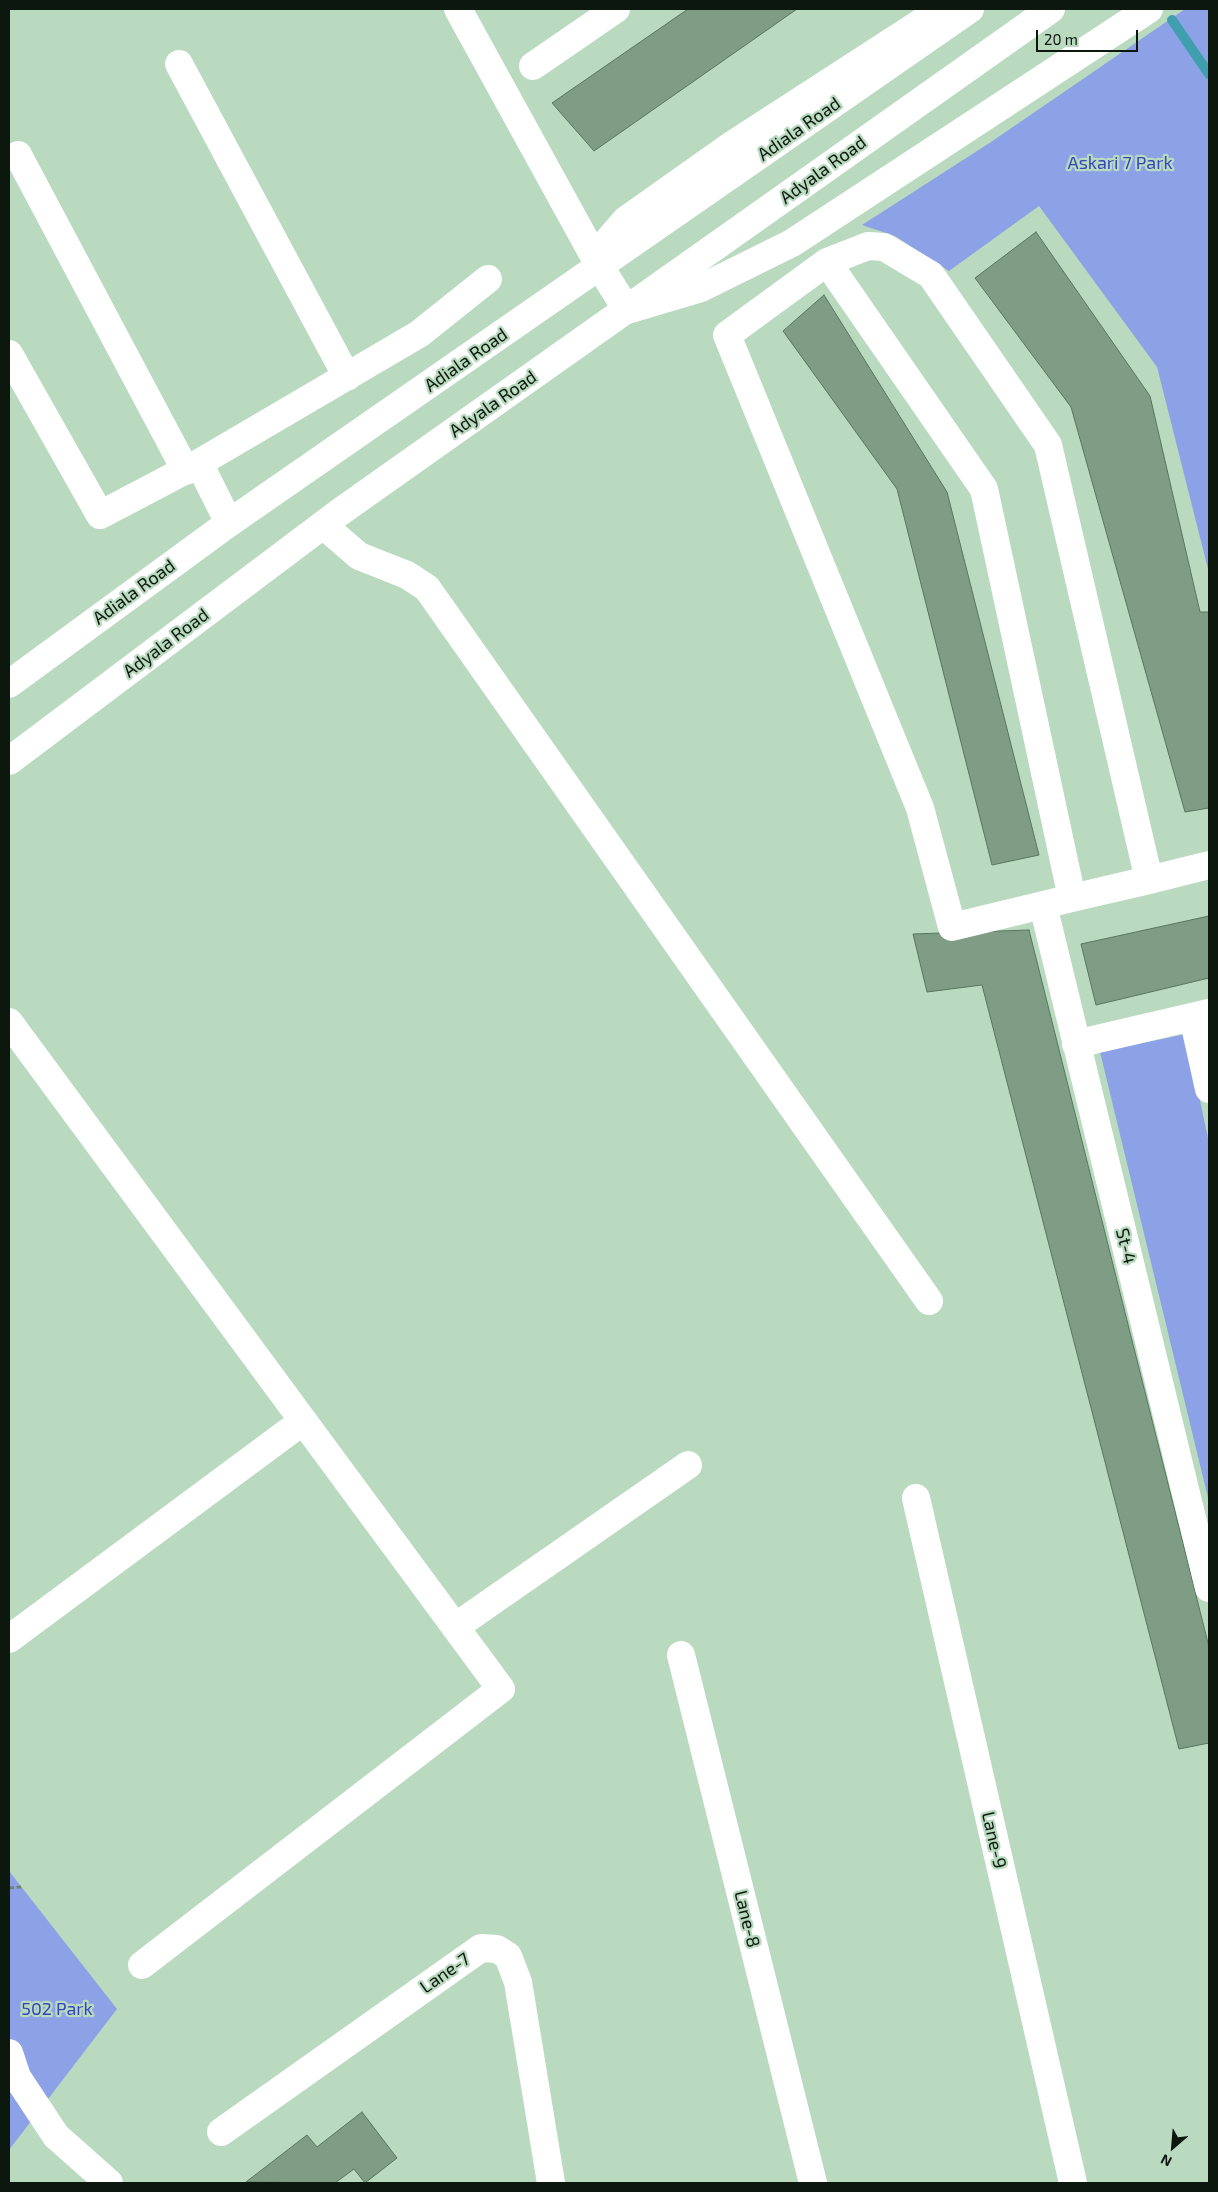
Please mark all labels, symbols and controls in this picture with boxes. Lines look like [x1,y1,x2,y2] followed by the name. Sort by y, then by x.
[1038,20,1140,52] scale bar
[1044,30,1078,48] text: 20 m
[753,92,845,166] street label: Adiala Road
[776,131,870,209] street label: Adyala Road
[1067,152,1173,174] park label: Askari 7 Park
[420,323,512,397] street label: Adiala Road
[445,366,541,442] street label: Adyala Road
[89,555,179,629] street label: Adiala Road
[119,604,213,682] street label: Adyala Road
[1111,1226,1141,1266] street label: St-4
[977,1809,1011,1871] street label: Lane-9
[729,1888,765,1950] street label: Lane-8
[416,1948,474,1998] street label: Lane-7
[21,1998,93,2020] park label: 502 Park
[1148,2122,1198,2172] north arrow
[1158,2151,1174,2171] text: N

